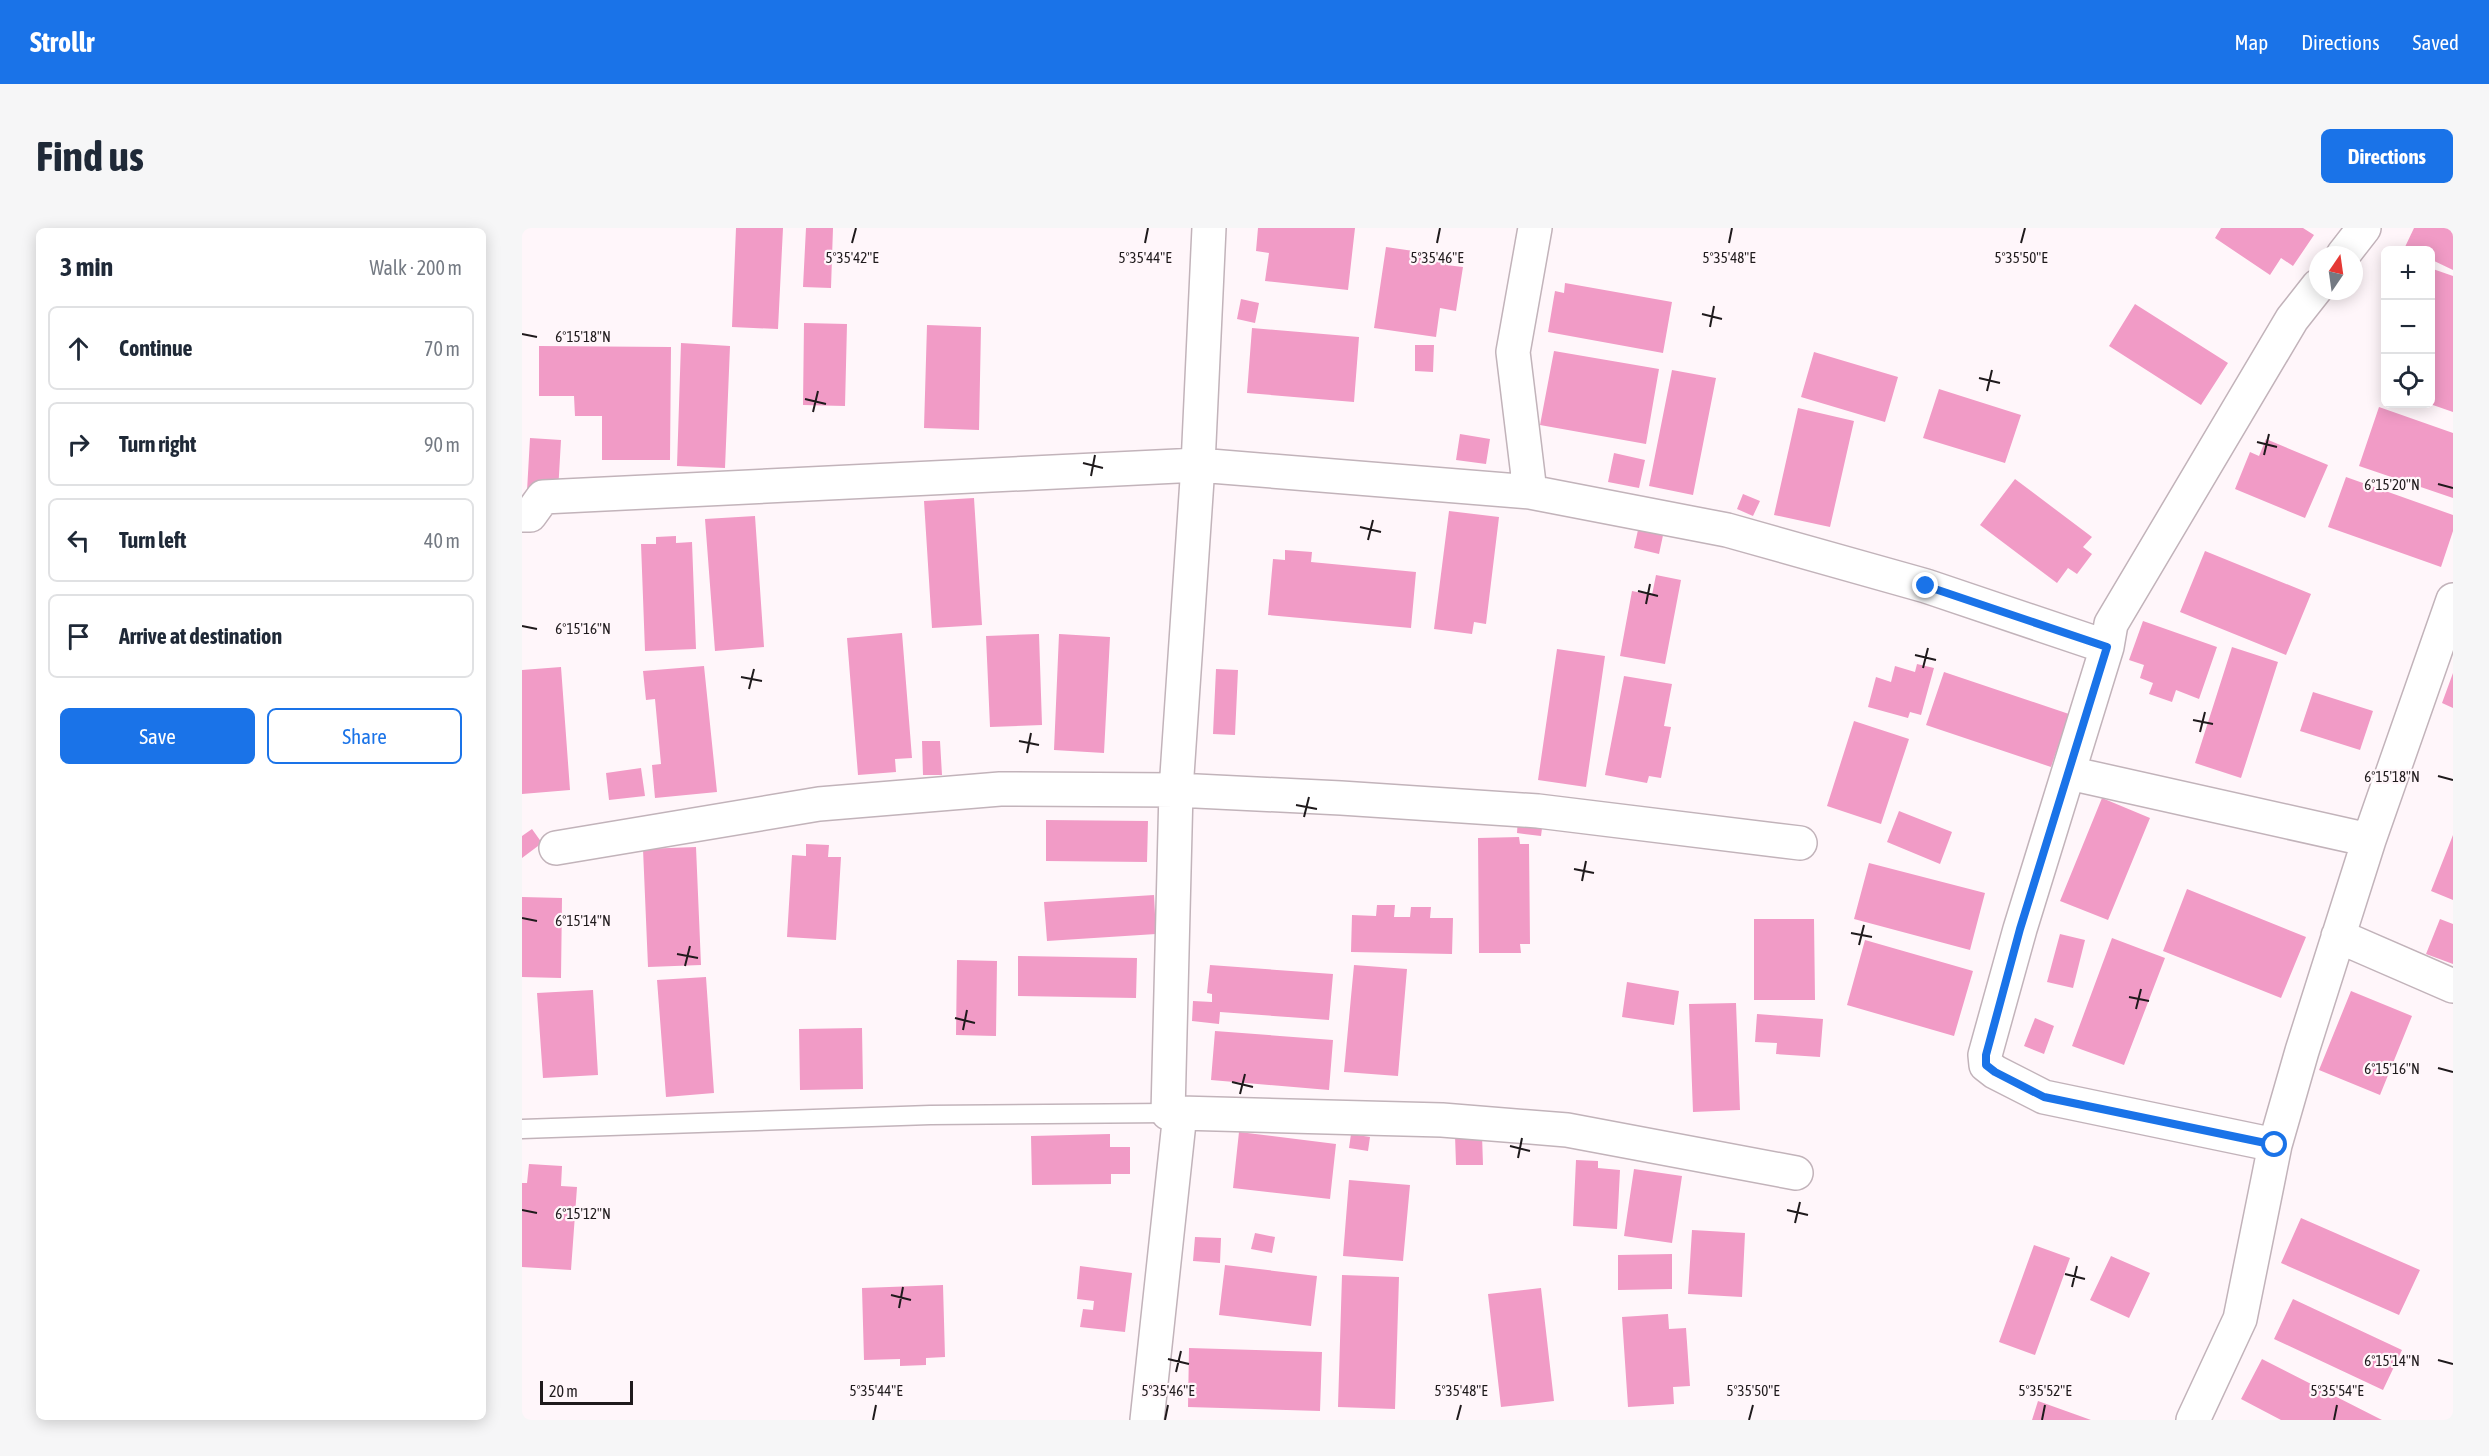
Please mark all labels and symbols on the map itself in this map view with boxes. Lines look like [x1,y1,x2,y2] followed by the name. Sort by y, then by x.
[2309,246,2363,300] north arrow
[825,249,879,266] text: 5°35'42"E
[1118,249,1172,266] text: 5°35'44"E
[1410,249,1464,266] text: 5°35'46"E
[1702,249,1756,266] text: 5°35'48"E
[1994,249,2048,266] text: 5°35'50"E
[555,328,611,345] text: 6°15'18"N
[2364,476,2420,493] text: 6°15'20"N
[1912,572,1938,598] route end
[555,620,611,637] text: 6°15'16"N
[2364,768,2420,785] text: 6°15'18"N
[555,912,611,929] text: 6°15'14"N
[2364,1060,2420,1077] text: 6°15'16"N
[2261,1131,2287,1157] route start
[555,1205,611,1222] text: 6°15'12"N
[2364,1352,2420,1369] text: 6°15'14"N
[540,1378,633,1406] scale bar
[849,1382,903,1399] text: 5°35'44"E
[1141,1382,1195,1399] text: 5°35'46"E
[1434,1382,1488,1399] text: 5°35'48"E
[1726,1382,1780,1399] text: 5°35'50"E
[2018,1382,2072,1399] text: 5°35'52"E
[2310,1382,2364,1399] text: 5°35'54"E

